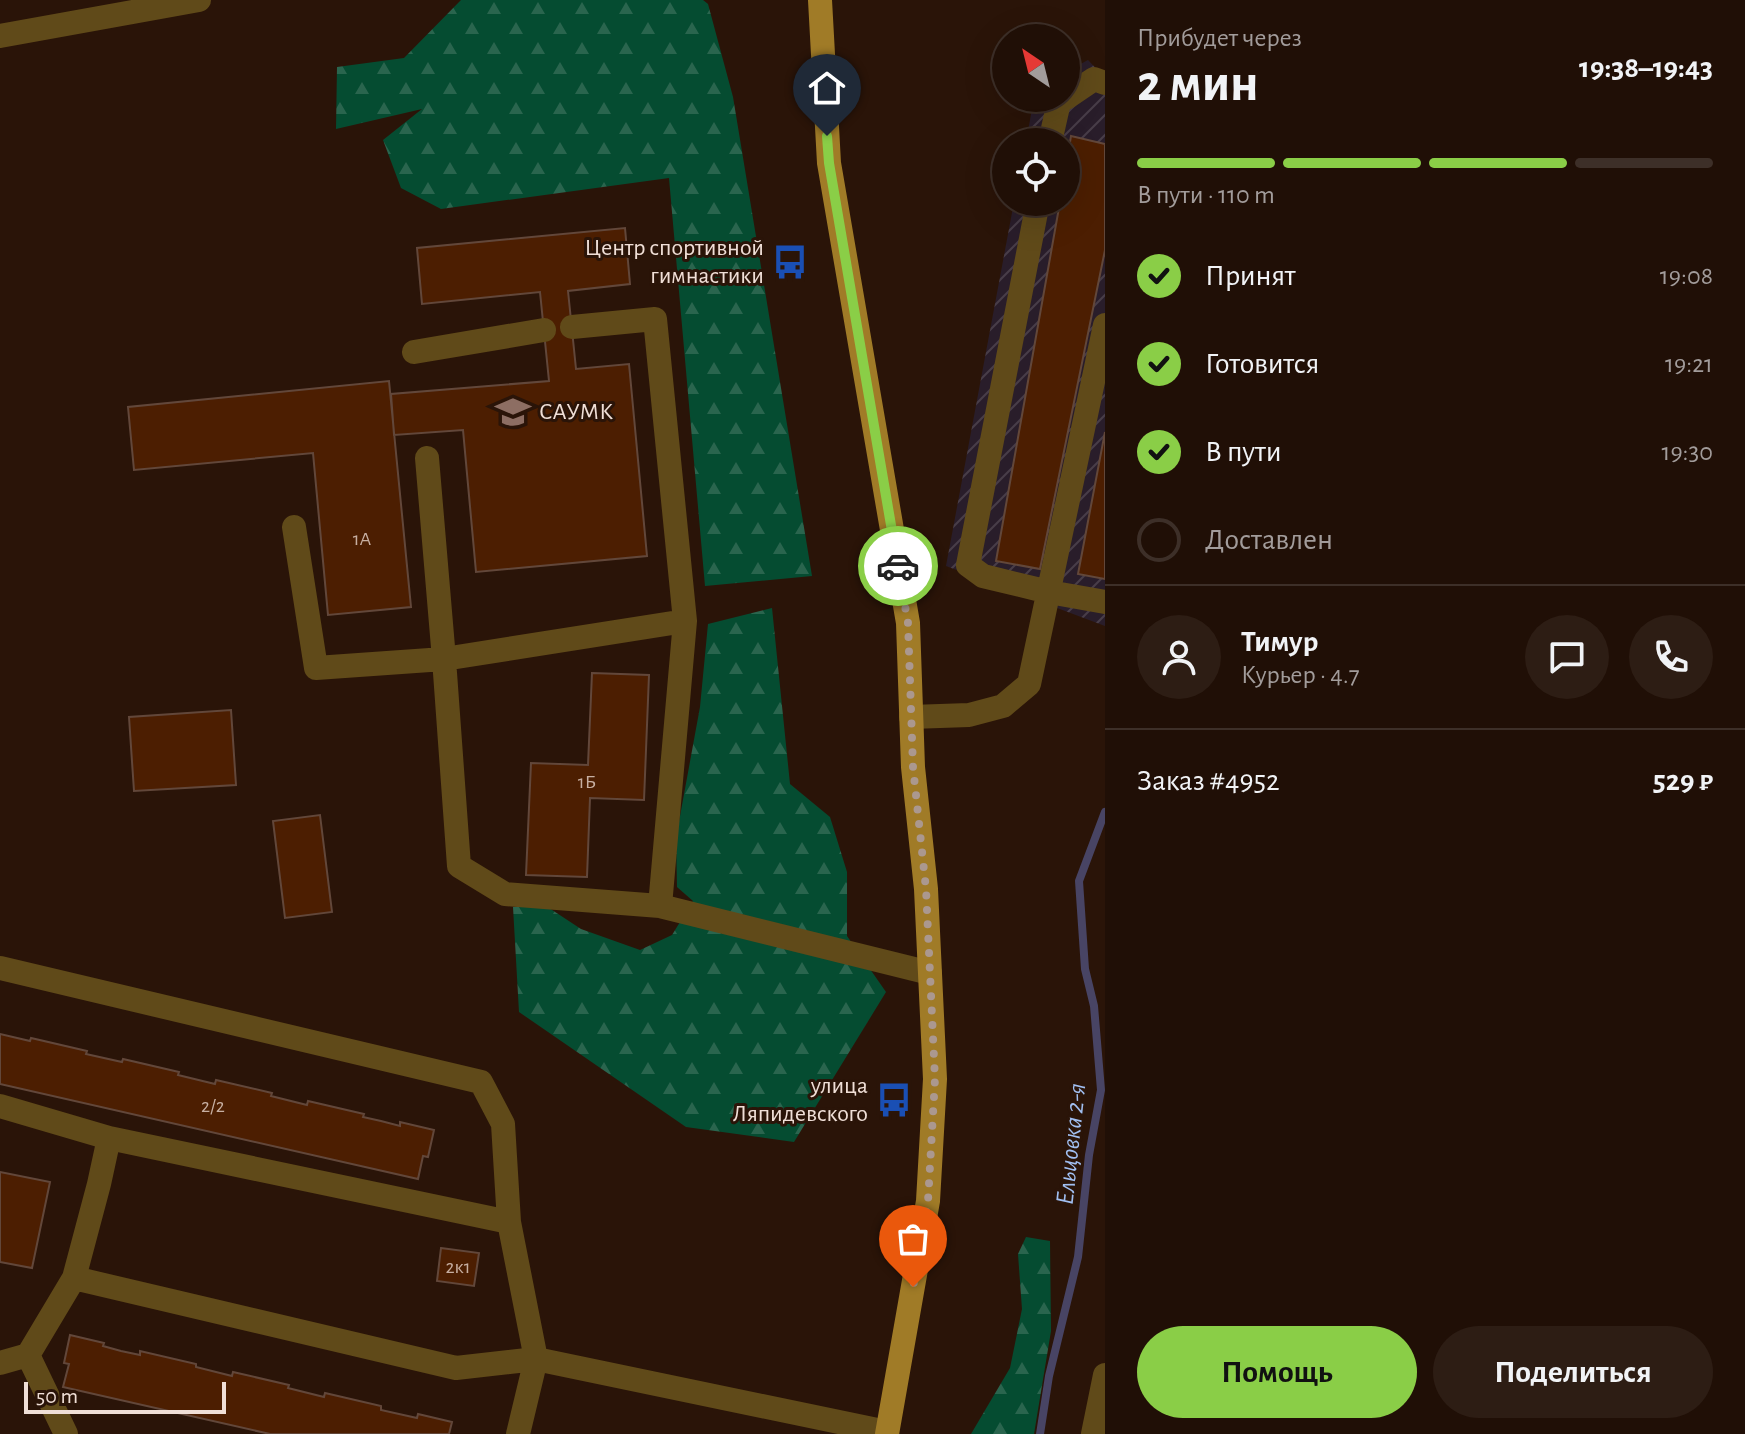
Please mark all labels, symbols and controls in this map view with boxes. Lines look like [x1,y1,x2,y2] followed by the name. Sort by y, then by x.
[992,24,1080,112] north arrow
[992,24,1080,216] map controls
[1137,25,1302,51] text: Прибудет через
[1579,53,1713,83] text: 19:38–19:43
[793,54,861,136] pin
[1137,58,1259,110] text: 2 мин
[805,66,849,110] icon: home
[992,128,1080,216] button: locate
[1137,182,1275,208] text: В пути · 110 m
[584,236,764,288] place label: Центр спортивной гимнастики
[771,243,809,281] bus stop icon: Центр спортивной гимнастики
[1137,254,1181,298] icon: check
[1205,261,1296,291] text: Принят
[1660,263,1713,289] text: 19:08
[1137,342,1181,386] icon: check
[1205,349,1319,379] text: Готовится
[1665,351,1713,377] text: 19:21
[494,393,532,431] school or university icon: САУМК
[539,400,613,424] place label: САУМК
[1137,430,1181,474] icon: check
[1205,437,1282,467] text: В пути
[1661,439,1713,465] text: 19:30
[1205,525,1333,555] text: Доставлен
[858,526,938,606] courier
[353,529,372,549] house number: 1А
[876,544,920,588] icon: car
[1137,615,1221,699] button: person
[1525,615,1609,699] button: chat
[1629,615,1713,699] button: phone
[1241,627,1318,657] text: Тимур
[1241,662,1360,688] text: Курьер · 4.7
[1137,766,1280,796] text: Заказ #4952
[1653,766,1713,796] text: 529 ₽
[578,772,596,792] house number: 1Б
[733,1074,868,1126] place label: улица Ляпидевского
[875,1081,913,1119] bus stop icon: улица Ляпидевского
[1052,1082,1090,1206] water label: Ельцовка 2-я
[201,1096,225,1116] house number: 2/2
[879,1205,947,1287] pin
[891,1217,935,1261] icon: bag
[445,1257,471,1277] house number: 2к1
[1137,1326,1417,1418] button: Помощь
[1433,1326,1713,1418] button: Поделиться
[24,1378,226,1414] scale bar
[36,1385,78,1407] text: 50 m

